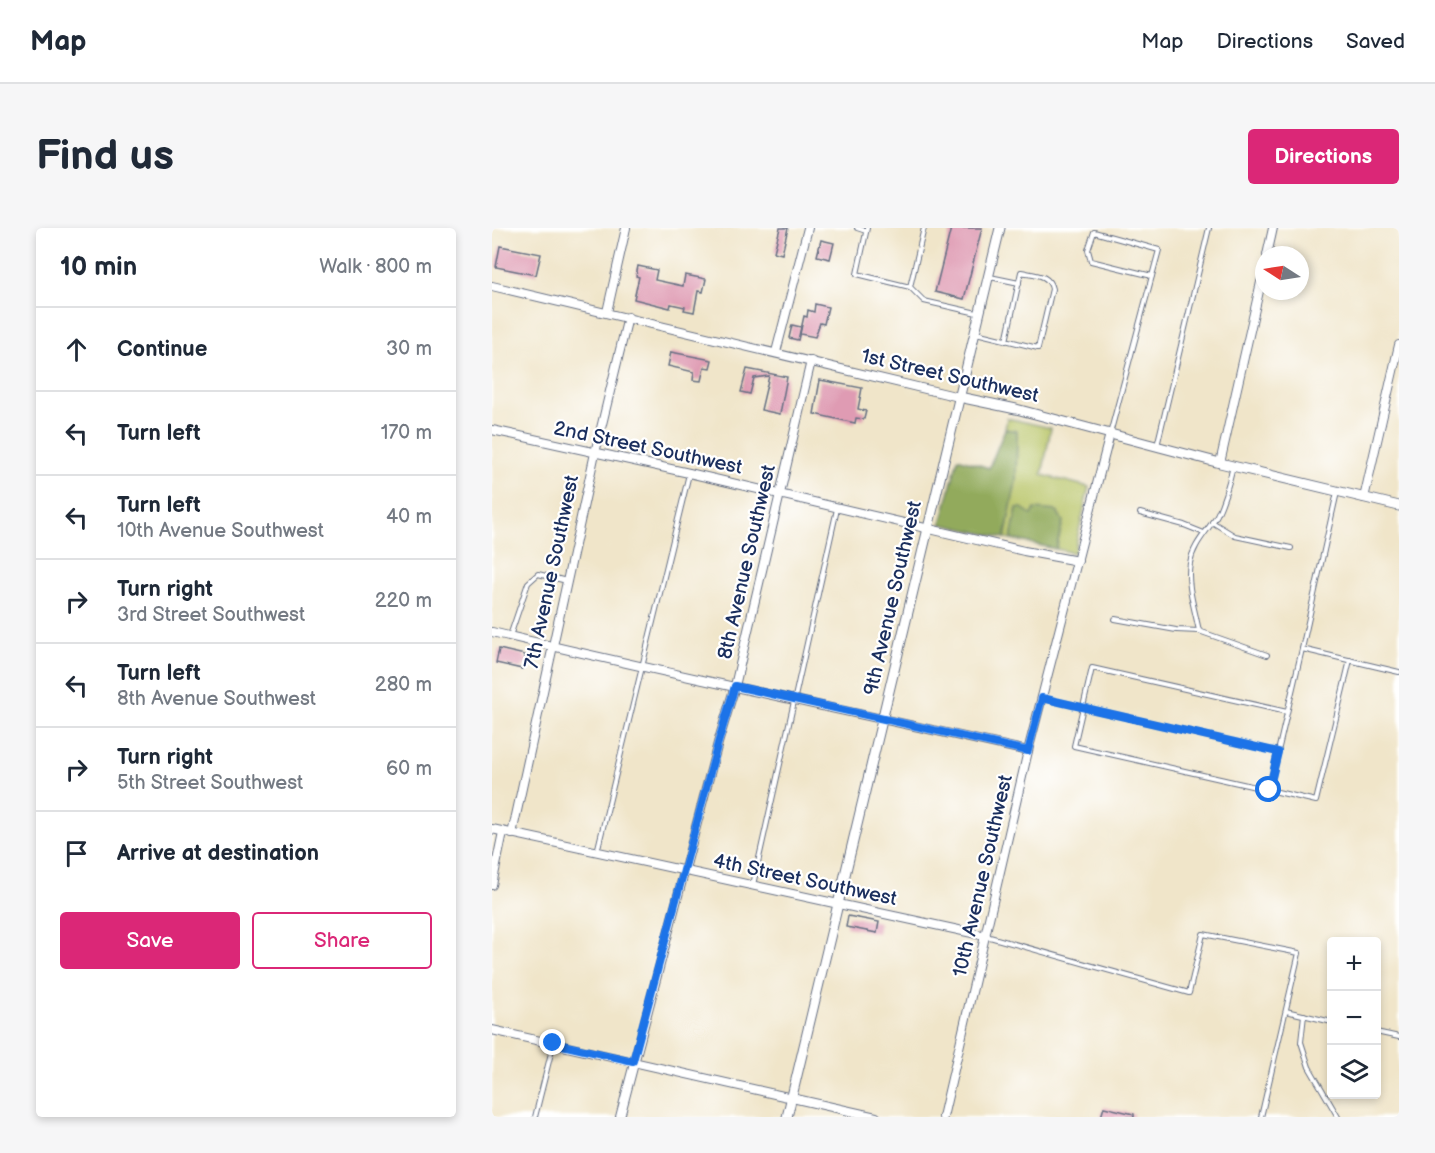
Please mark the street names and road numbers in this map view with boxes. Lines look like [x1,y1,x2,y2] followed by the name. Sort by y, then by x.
[859,344,1041,408] street label: 1st Street Southwest
[552,416,744,480] street label: 2nd Street Southwest
[713,462,781,662] street label: 8th Avenue Southwest
[520,473,584,671] street label: 7th Avenue Southwest
[859,498,927,698] street label: 9th Avenue Southwest
[948,773,1018,979] street label: 10th Avenue Southwest
[711,849,899,911] street label: 4th Street Southwest

